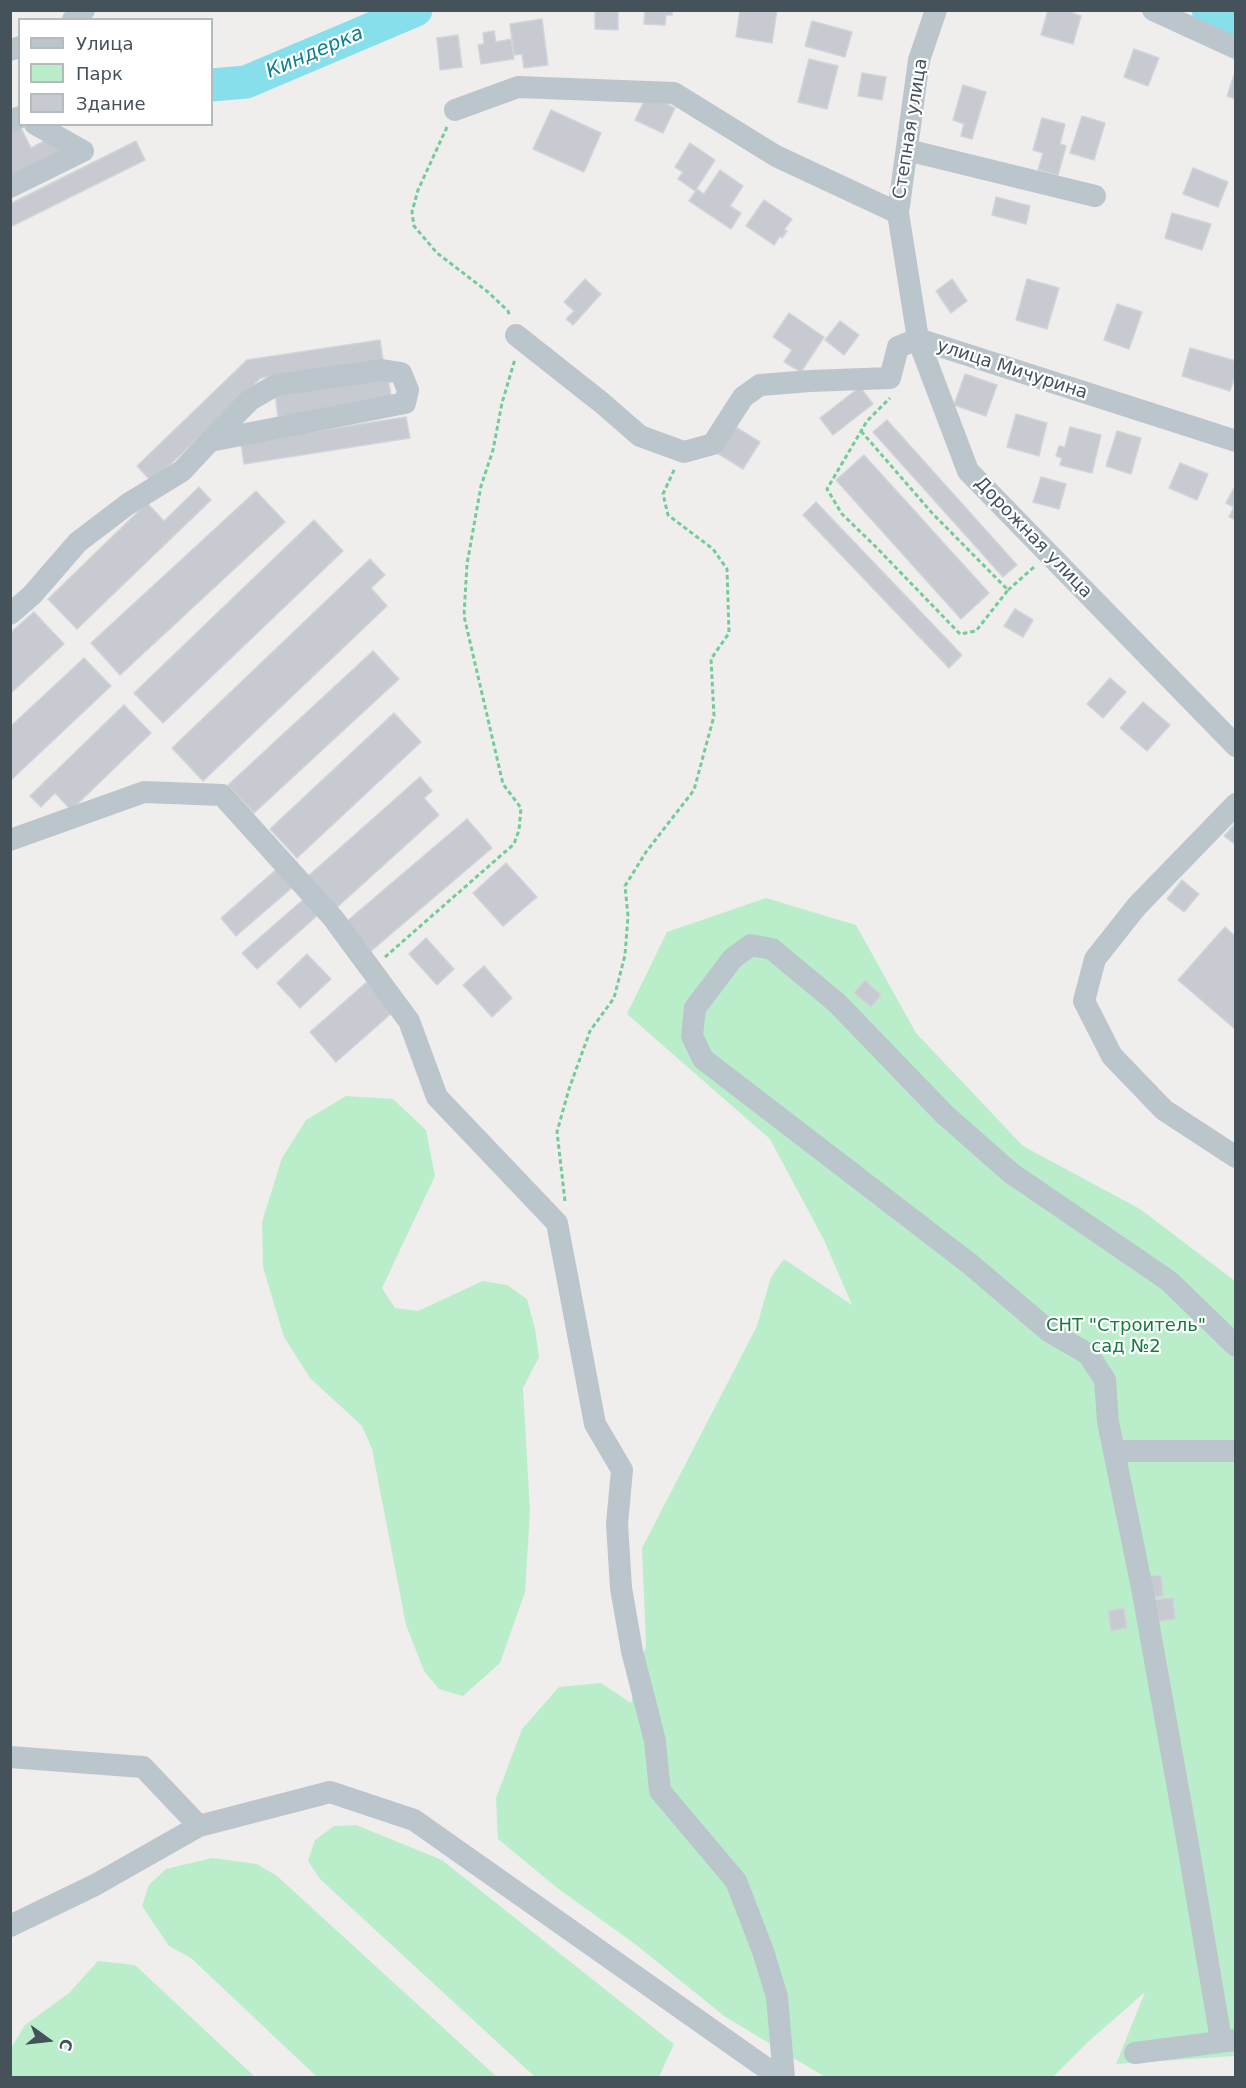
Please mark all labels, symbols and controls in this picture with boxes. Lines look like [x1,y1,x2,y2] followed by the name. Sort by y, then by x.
[18,18,213,126] legend
[263,22,367,84] water label: Киндерка
[76,33,133,54] text: Улица
[889,57,933,201] street label: Степная улица
[76,63,123,84] text: Парк
[76,93,146,114] text: Здание
[934,335,1090,405] street label: улица Мичурина
[970,473,1096,603] street label: Дорожная улица
[1046,1315,1206,1358] park label: СНТ "Строитель" сад №2
[18,2010,78,2070] north arrow
[55,2037,77,2053] text: С

